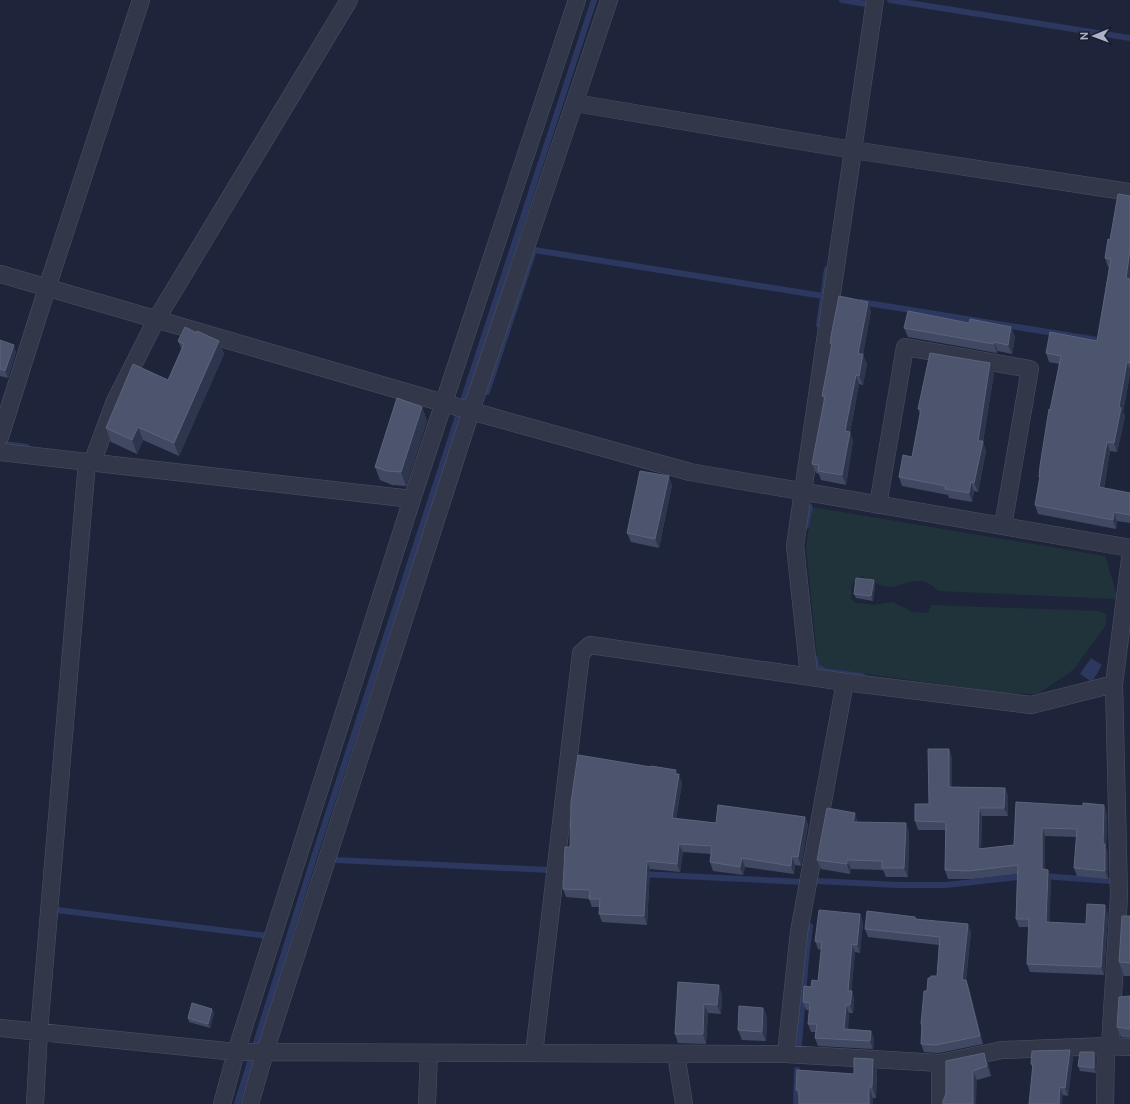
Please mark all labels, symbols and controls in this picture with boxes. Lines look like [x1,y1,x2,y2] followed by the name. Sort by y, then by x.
[1074,16,1114,56] north arrow
[1077,32,1091,40] text: N

